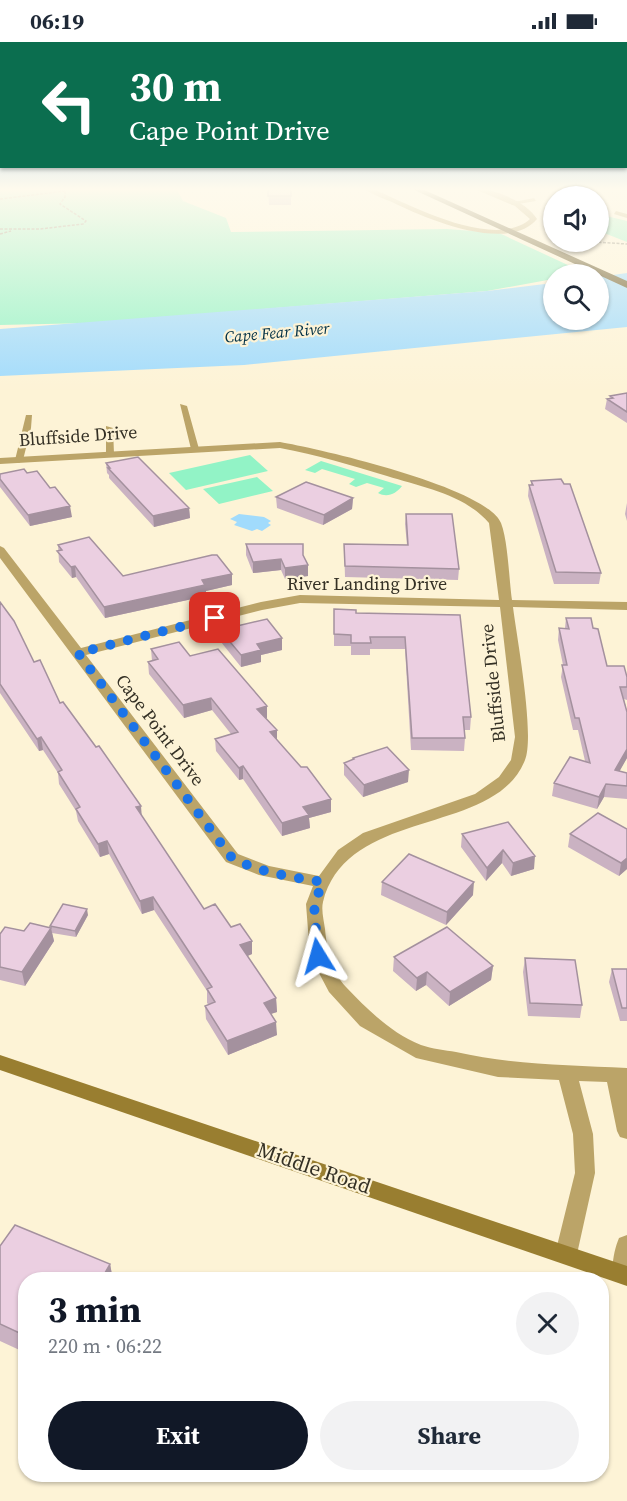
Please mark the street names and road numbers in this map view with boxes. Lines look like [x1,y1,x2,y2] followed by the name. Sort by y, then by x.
[18,419,138,452] street label: Bluffside Drive
[287,571,447,596] street label: River Landing Drive
[474,623,511,743] street label: Bluffside Drive
[110,669,211,791] street label: Cape Point Drive
[253,1135,375,1201] street label: Middle Road

